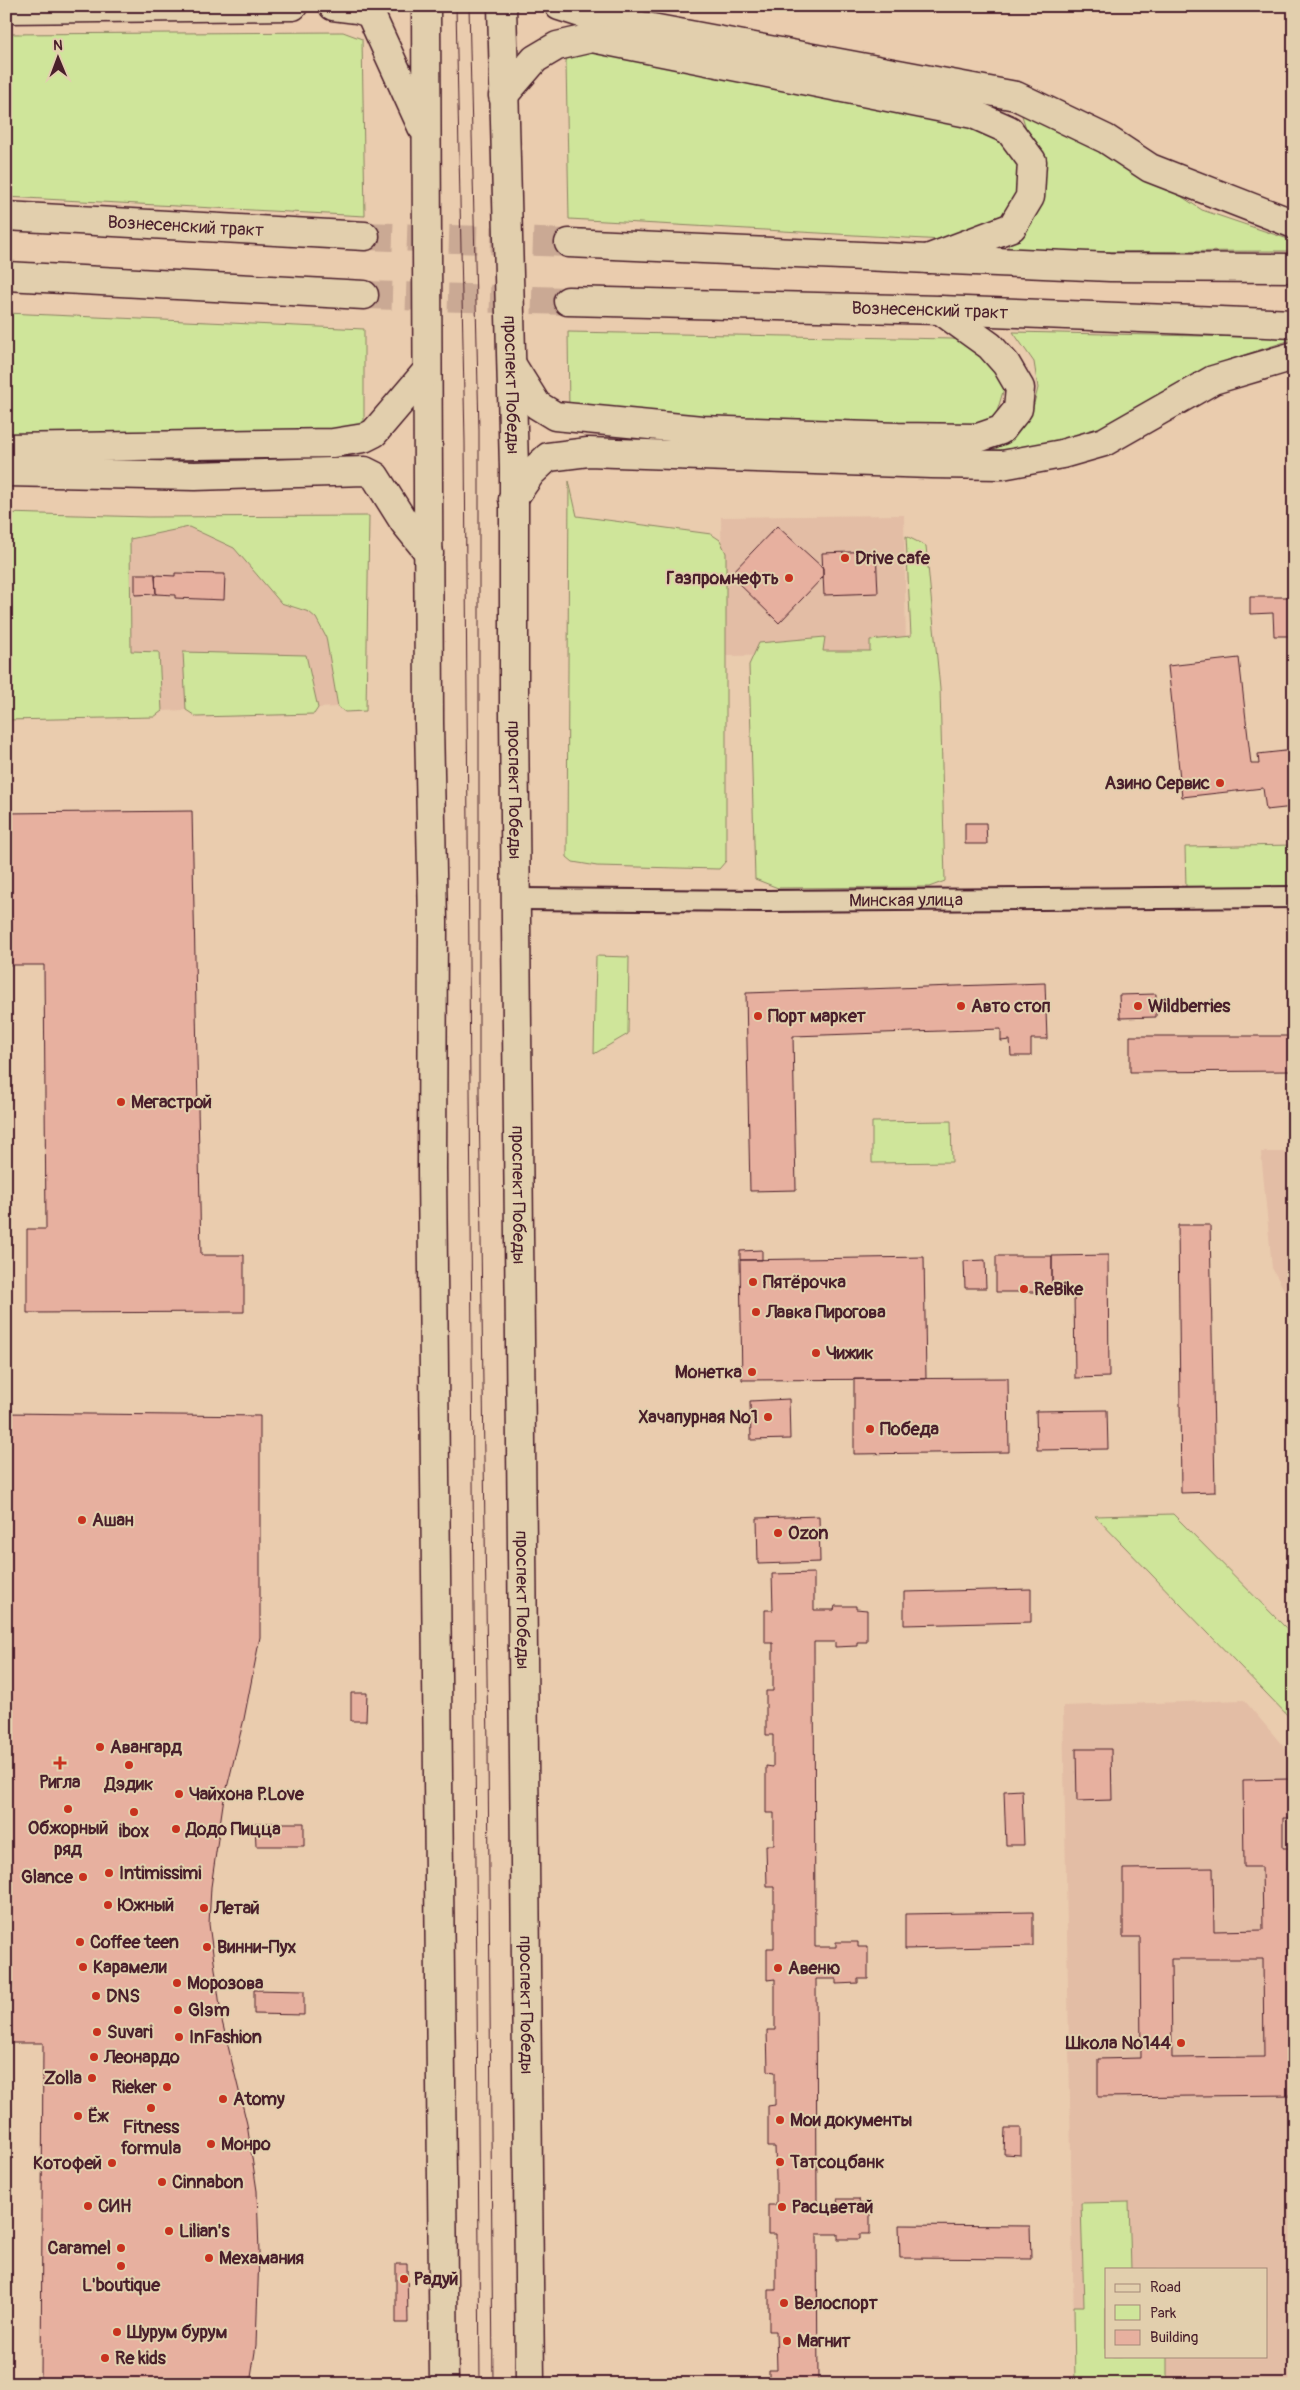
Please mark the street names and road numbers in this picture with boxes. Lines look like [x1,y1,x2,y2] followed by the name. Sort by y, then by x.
[107,211,265,242] street label: Вознесенский тракт
[851,297,1009,325] street label: Вознесенский тракт
[498,315,525,455] street label: проспект Победы
[502,720,526,859] street label: проспект Победы
[849,889,963,912] street label: Минская улица
[506,1125,530,1264] street label: проспект Победы
[510,1530,534,1669] street label: проспект Победы
[514,1935,538,2074] street label: проспект Победы

